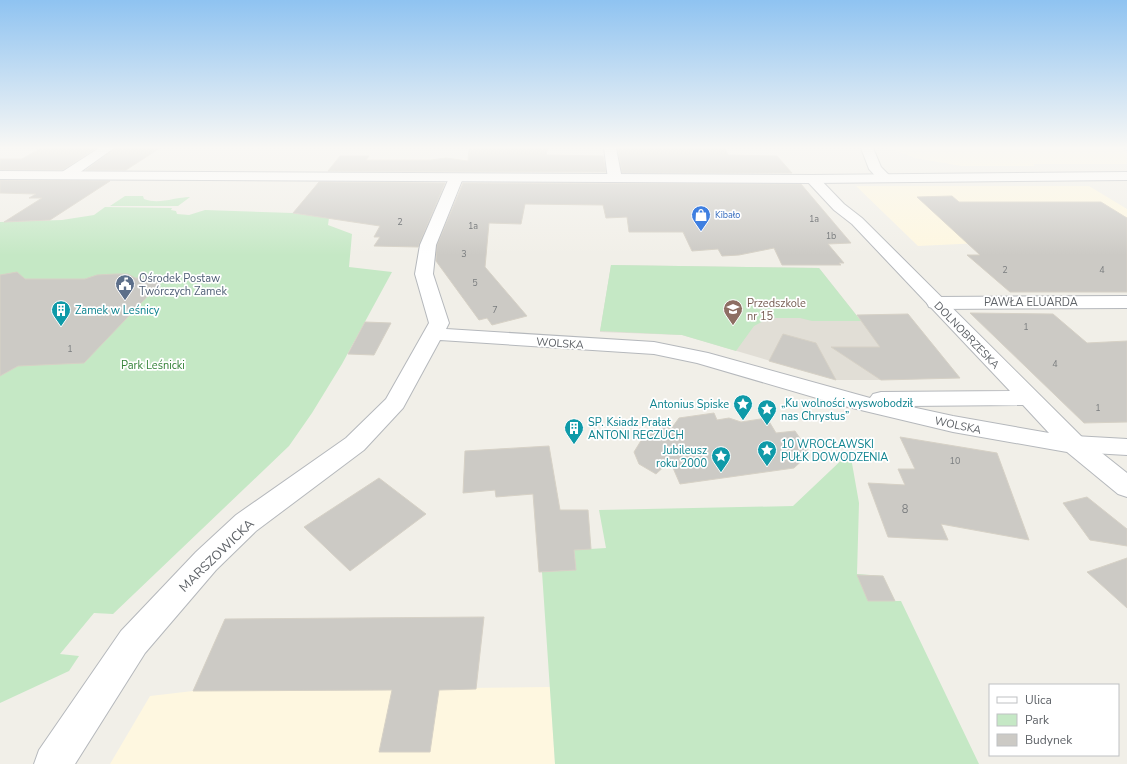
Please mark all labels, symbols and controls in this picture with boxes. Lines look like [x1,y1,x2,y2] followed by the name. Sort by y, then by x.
[690,204,712,232] shop icon: Kibało
[715,209,740,221] place label: Kibało
[809,213,819,225] house number: 1a
[397,216,403,228] house number: 2
[468,220,478,232] house number: 1a
[826,230,836,242] house number: 1b
[461,248,467,260] house number: 3
[1002,264,1008,276] house number: 2
[1099,264,1105,276] house number: 4
[139,271,227,299] place label: Ośrodek Postaw Twórczych Zamek
[114,273,136,301] public building icon: Ośrodek Postaw Twórczych Zamek
[472,277,478,289] house number: 5
[984,295,1078,310] street label: PAWŁA ELUARDA
[747,296,806,324] place label: Przedszkole nr 15
[722,298,744,326] school or university icon: Przedszkole nr 15
[931,298,1003,372] street label: DOLNOBRZESKA
[50,299,72,327] building icon: Zamek w Leśnicy
[75,303,160,318] place label: Zamek w Leśnicy
[492,304,498,316] house number: 7
[1023,321,1029,333] house number: 1
[536,334,584,353] street label: WOLSKA
[67,343,73,355] house number: 1
[121,358,185,373] park label: Park Leśnicki
[1052,358,1058,370] house number: 4
[732,393,754,421] place icon: Antonius Spiske
[781,396,914,424] place label: „Ku wolności wyswobodził nas Chrystus”
[649,397,729,412] place label: Antonius Spiske
[756,398,778,426] place icon: „Ku wolności wyswobodził nas Chrystus”
[1095,402,1101,414] house number: 1
[933,413,983,438] street label: WOLSKA
[588,415,684,443] place label: SP. Ksiadz Prałat ANTONI RECZUCH
[563,417,585,445] building icon: SP. Ksiadz Prałat ANTONI RECZUCH
[781,437,888,465] place label: 10 WROCŁAWSKI PUŁK DOWODZENIA
[756,439,778,467] place icon: 10 WROCŁAWSKI PUŁK DOWODZENIA
[656,443,707,471] place label: Jubileusz roku 2000
[710,445,732,473] place icon: Jubileusz roku 2000
[950,455,960,467] house number: 10
[902,502,909,517] house number: 8
[175,515,259,596] street label: MARSZOWICKA
[989,684,1119,756] legend
[1025,692,1052,708] text: Ulica
[1025,712,1050,728] text: Park
[1025,732,1073,748] text: Budynek

